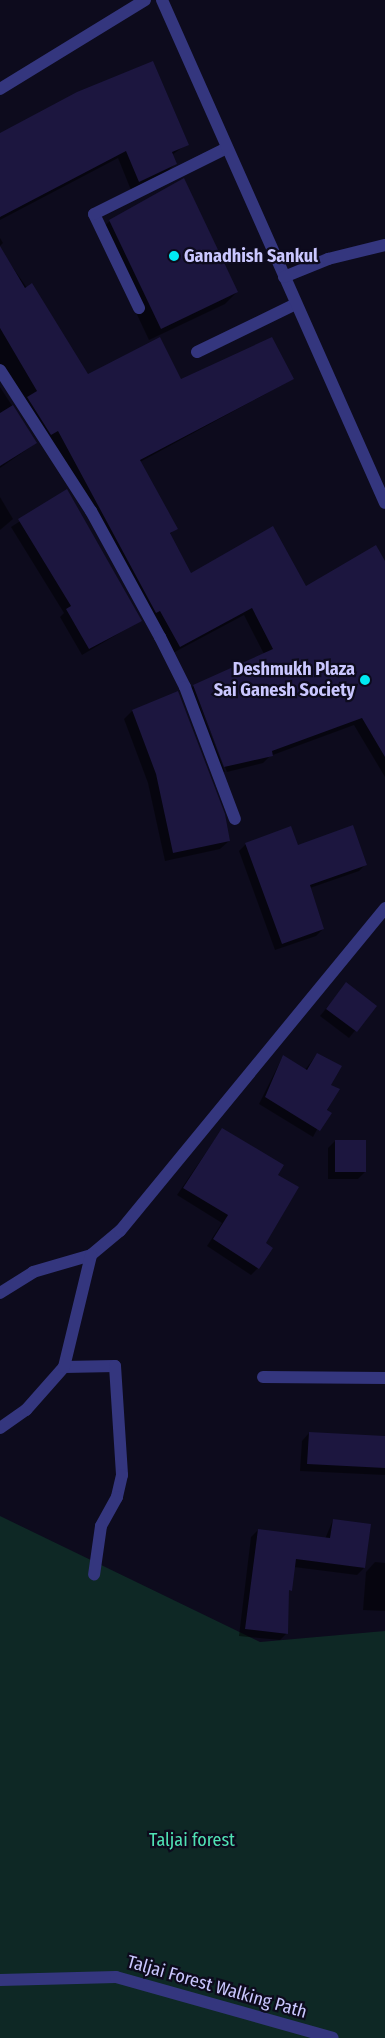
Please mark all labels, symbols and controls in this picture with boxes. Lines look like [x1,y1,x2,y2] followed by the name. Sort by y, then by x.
[184,245,318,267] place label: Ganadhish Sankul
[168,250,180,262] marker: Ganadhish Sankul
[214,659,355,702] place label: Deshmukh Plaza Sai Ganesh Society
[359,674,371,686] marker: Deshmukh Plaza Sai Ganesh Society
[149,1829,235,1851] park label: Taljai forest
[125,1951,309,2023] street label: Taljai Forest Walking Path

